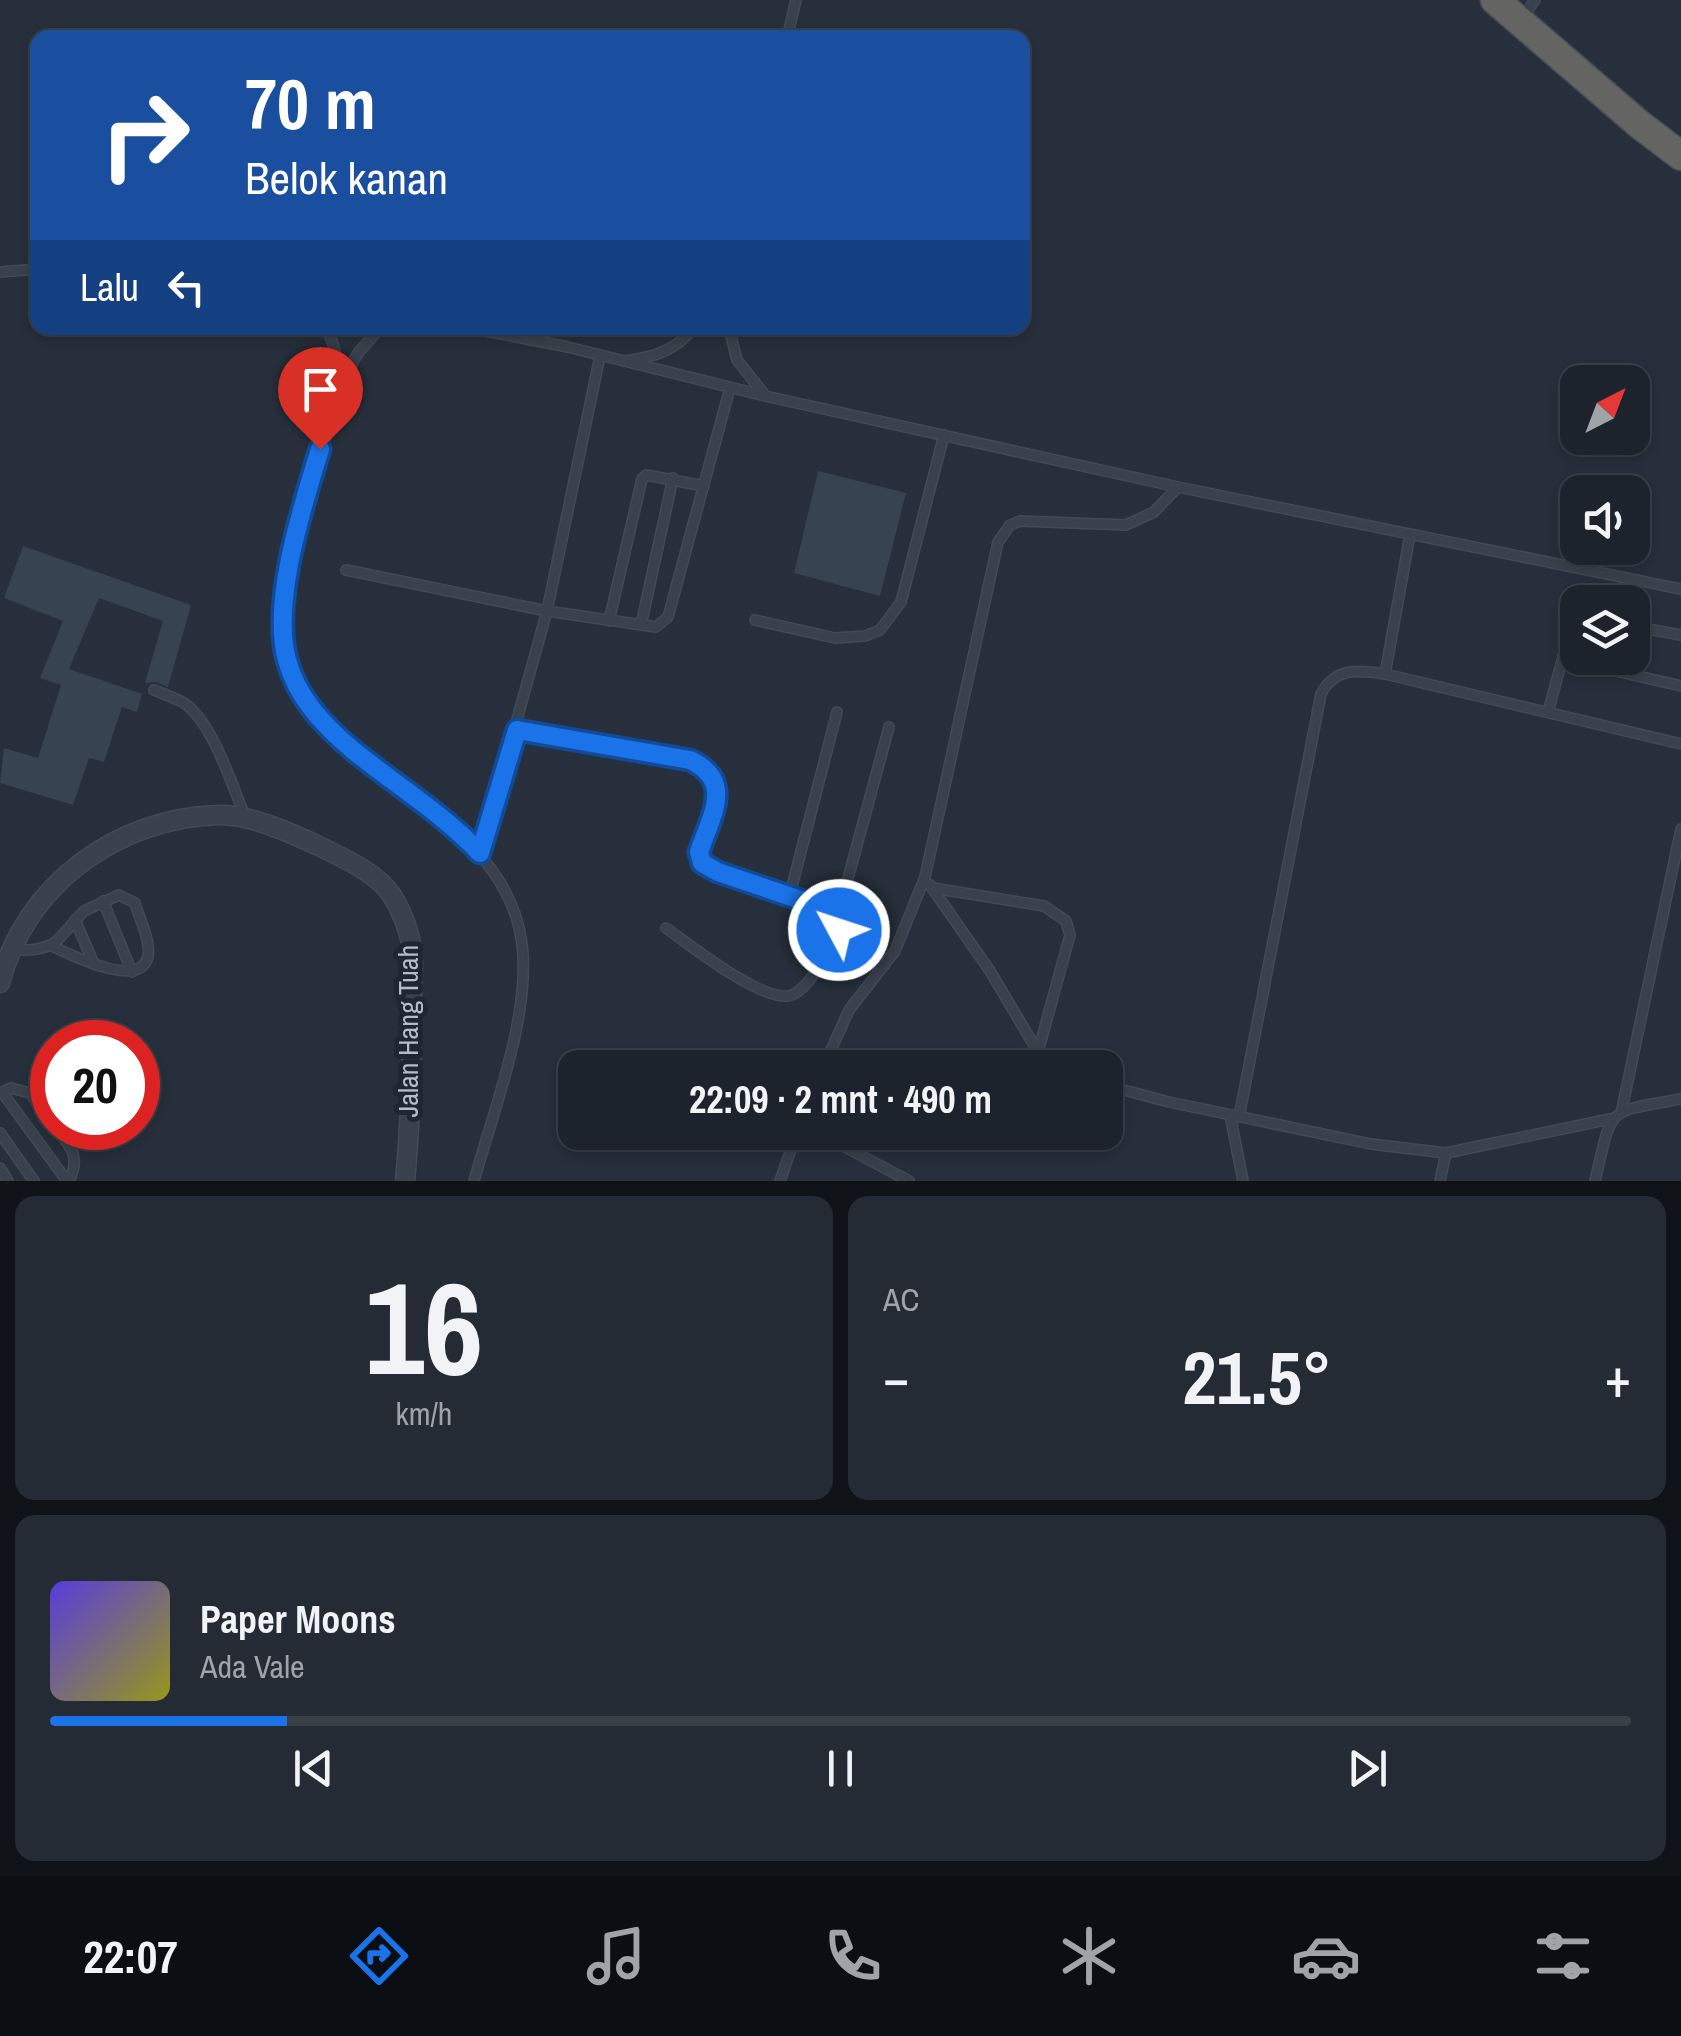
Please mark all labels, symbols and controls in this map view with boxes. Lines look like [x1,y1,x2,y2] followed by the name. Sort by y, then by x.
[245,57,376,151] text: 70 m
[80,70,210,200] icon: right
[245,147,448,208] text: Belok kanan
[159,260,214,315] icon: left
[80,262,139,313] text: Lalu
[278,347,363,450] pin
[293,362,348,417] icon: arrive
[1560,365,1650,455] north arrow
[1560,365,1650,675] map controls
[1560,475,1650,565] button: sound
[1560,585,1650,675] button: layers
[787,878,891,982] position arrow
[389,945,427,1117] street label: Jalan Hang Tuah
[30,1020,160,1150] speed limit sign: 20
[689,1074,992,1125] text: 22:09 · 2 mnt · 490 m
[365,1239,483,1415] text: 16
[883,1278,919,1321] text: AC
[1182,1326,1332,1427] text: 21.5°
[883,1340,909,1414] text: −
[1605,1340,1631,1414] text: +
[396,1392,452,1435] text: km/h
[200,1594,396,1645] text: Paper Moons
[200,1645,305,1688] text: Ada Vale
[286,1741,341,1796] icon: previous
[813,1741,868,1796] icon: pause
[1340,1741,1395,1796] icon: next
[344,1921,414,1991] icon: directions
[581,1921,651,1991] icon: music
[818,1921,888,1991] icon: phone
[1054,1921,1124,1991] icon: climate
[1291,1921,1361,1991] icon: car
[1528,1921,1598,1991] icon: filters
[83,1926,178,1987] text: 22:07

